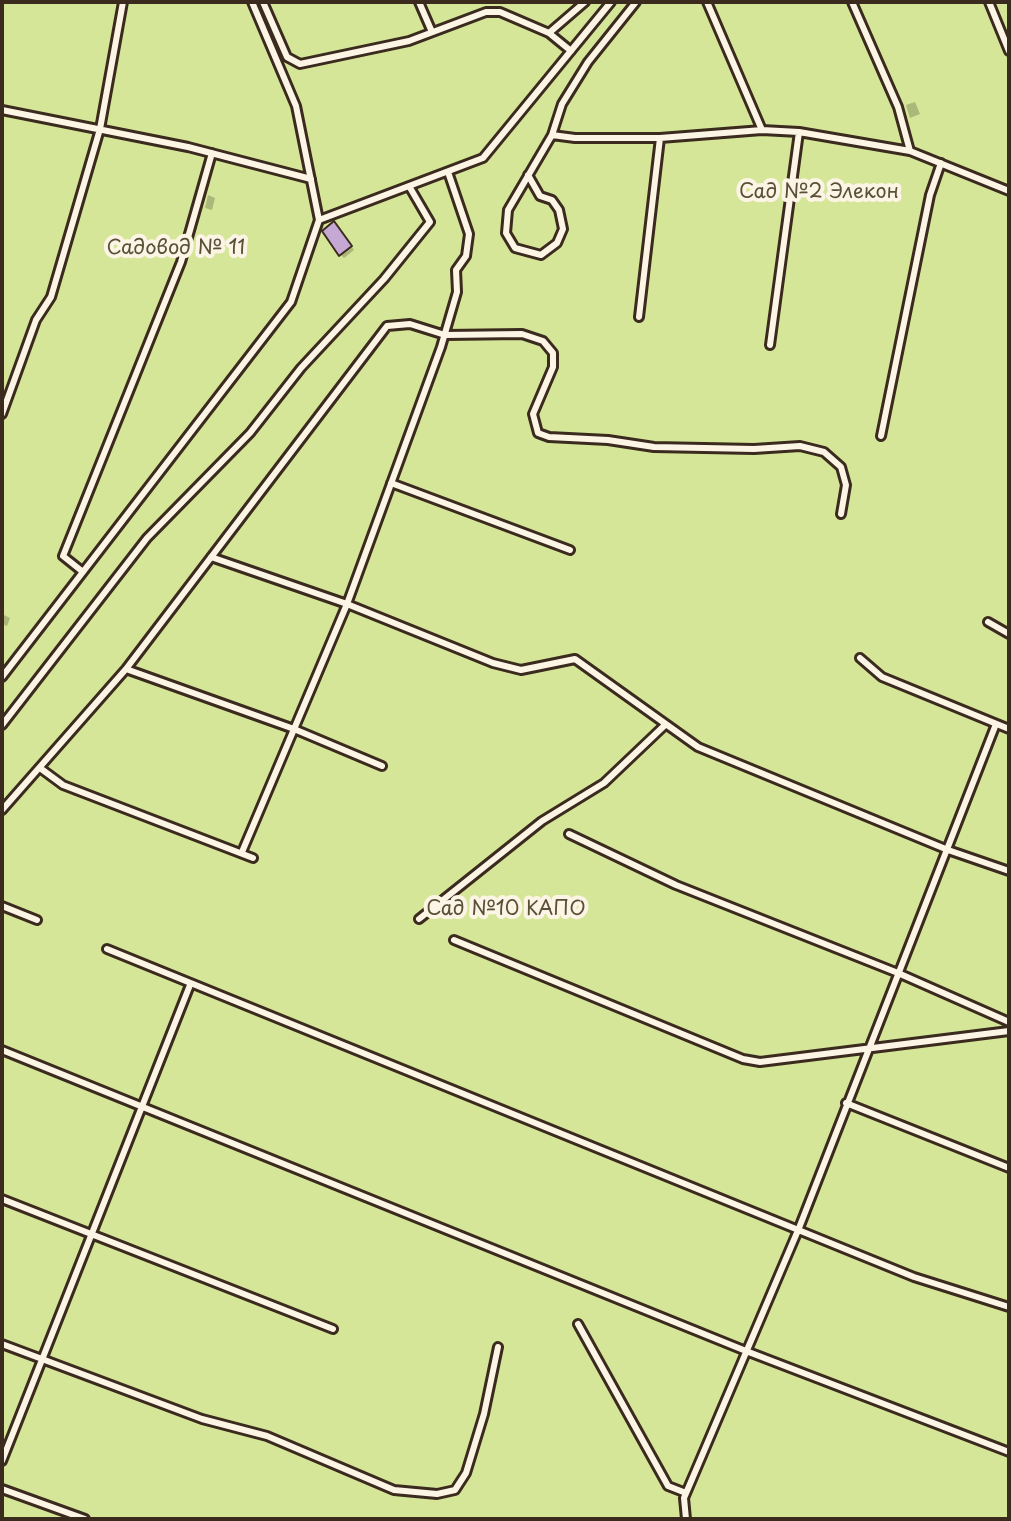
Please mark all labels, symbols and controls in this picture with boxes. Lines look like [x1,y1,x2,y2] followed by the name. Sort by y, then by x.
[739,180,899,204] park label: Сад №2 Элекон
[107,236,245,260] park label: Садовод № 11
[426,897,586,921] park label: Сад №10 КАПО

